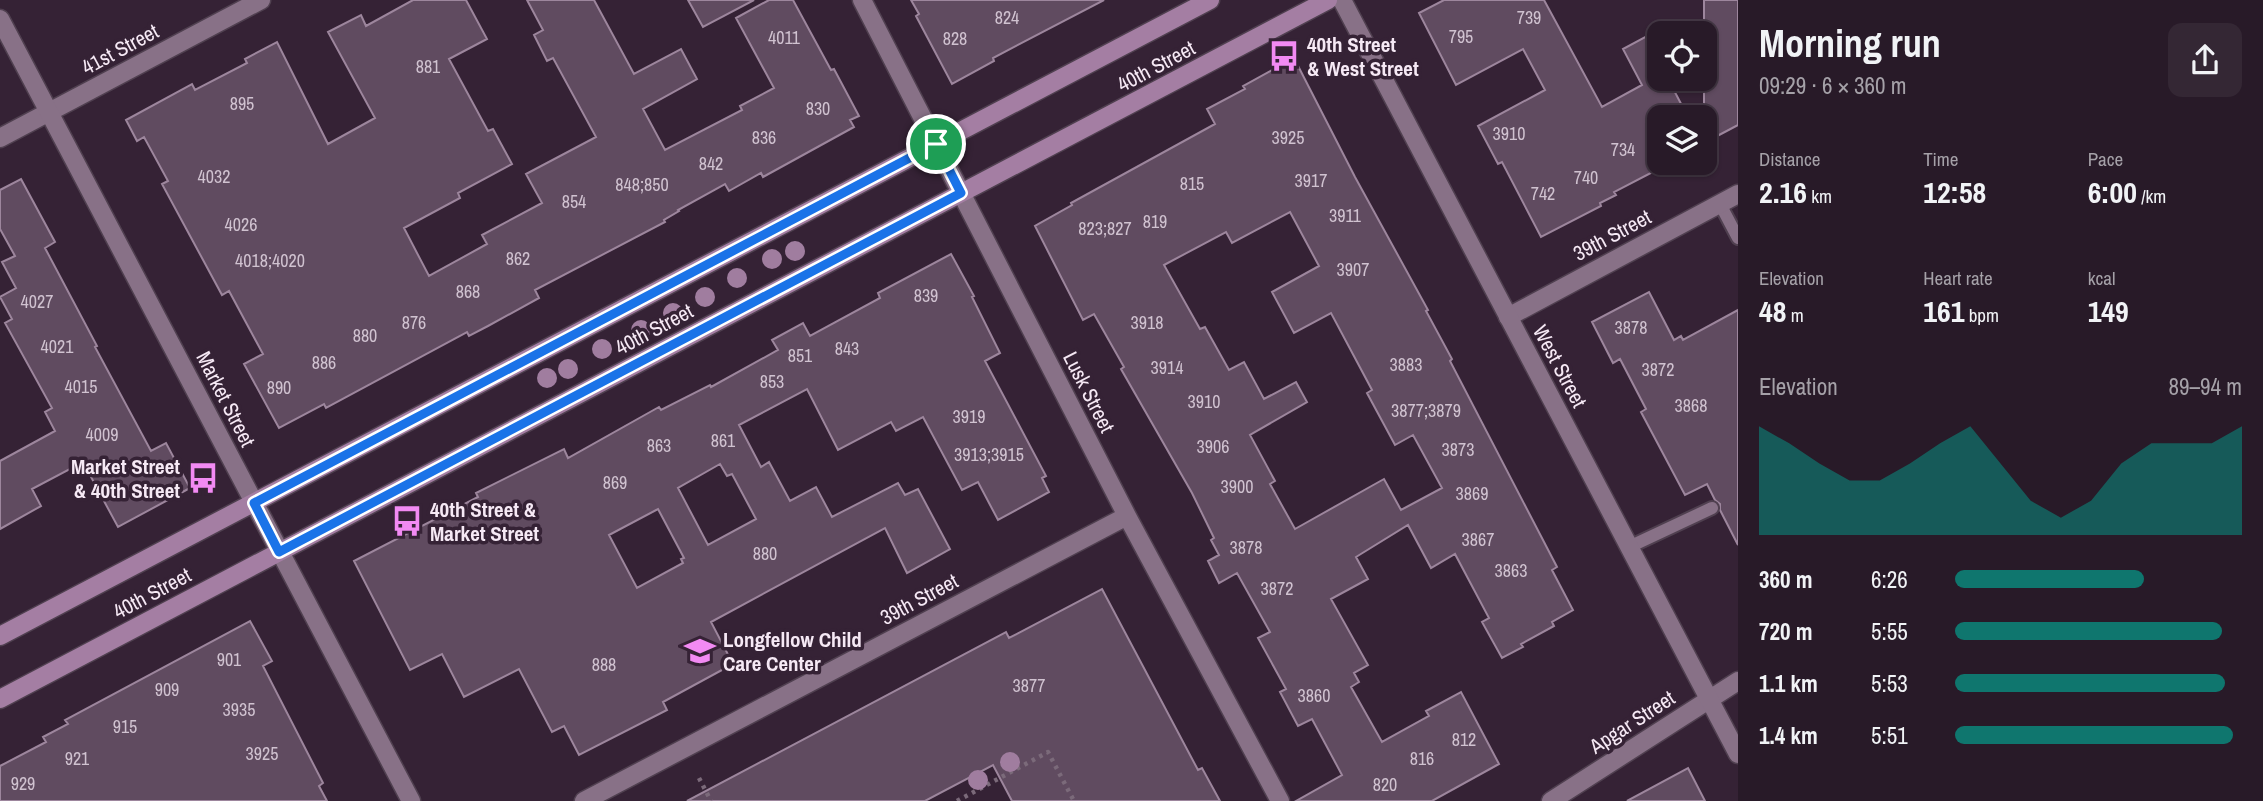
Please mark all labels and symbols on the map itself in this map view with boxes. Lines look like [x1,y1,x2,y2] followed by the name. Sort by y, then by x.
[995,5,1019,30] house number: 824
[1517,5,1541,30] house number: 739
[76,17,164,81] street label: 41st Street
[1449,24,1473,49] house number: 795
[768,25,801,50] house number: 4011
[943,26,967,51] house number: 828
[1307,30,1419,83] place label: 40th Street & West Street
[1112,33,1200,99] street label: 40th Street
[1267,39,1301,73] bus stop icon: 40th Street & West Street
[416,54,441,79] house number: 881
[230,91,254,116] house number: 895
[806,96,830,121] house number: 830
[906,114,966,174] pin
[1493,121,1525,146] house number: 3910
[752,125,776,150] house number: 836
[1272,125,1304,150] house number: 3925
[1611,137,1635,162] house number: 734
[699,151,723,176] house number: 842
[198,164,230,189] house number: 4032
[1574,165,1598,190] house number: 740
[1295,168,1327,193] house number: 3917
[1180,171,1204,196] house number: 815
[615,172,669,197] house number: 848;850
[1531,181,1555,206] house number: 742
[562,189,586,214] house number: 854
[1568,202,1656,268] street label: 39th Street
[1329,203,1362,228] house number: 3911
[1143,209,1167,234] house number: 819
[225,212,257,237] house number: 4026
[1078,216,1132,241] house number: 823;827
[506,246,530,271] house number: 862
[235,248,305,273] house number: 4018;4020
[1337,257,1369,282] house number: 3907
[456,279,480,304] house number: 868
[914,283,938,308] house number: 839
[21,289,53,314] house number: 4027
[610,296,698,362] street label: 40th Street
[402,310,426,335] house number: 876
[1131,310,1163,335] house number: 3918
[1615,315,1647,340] house number: 3878
[1526,320,1594,413] street label: West Street
[353,323,377,348] house number: 880
[41,334,74,359] house number: 4021
[835,336,859,361] house number: 843
[788,343,813,368] house number: 851
[190,346,262,452] street label: Market Street
[1056,347,1122,438] street label: Lusk Street
[312,350,336,375] house number: 886
[1390,352,1422,377] house number: 3883
[1151,355,1183,380] house number: 3914
[1642,357,1674,382] house number: 3872
[760,369,784,394] house number: 853
[65,374,97,399] house number: 4015
[267,375,291,400] house number: 890
[1188,389,1220,414] house number: 3910
[1675,393,1707,418] house number: 3868
[1391,398,1461,423] house number: 3877;3879
[953,404,985,429] house number: 3919
[86,422,118,447] house number: 4009
[711,428,736,453] house number: 861
[647,433,671,458] house number: 863
[1197,434,1229,459] house number: 3906
[1442,437,1474,462] house number: 3873
[954,442,1024,467] house number: 3913;3915
[71,452,180,505] place label: Market Street & 40th Street
[186,461,220,495] bus stop icon: Market Street & 40th Street
[603,470,627,495] house number: 869
[1221,474,1253,499] house number: 3900
[1456,481,1488,506] house number: 3869
[430,495,539,548] place label: 40th Street & Market Street
[390,504,424,538] bus stop icon: 40th Street & Market Street
[1462,527,1494,552] house number: 3867
[1230,535,1262,560] house number: 3878
[753,541,777,566] house number: 880
[1495,558,1527,583] house number: 3863
[108,560,196,626] street label: 40th Street
[875,566,963,632] street label: 39th Street
[1261,576,1293,601] house number: 3872
[723,625,862,678] place label: Longfellow Child Care Center
[683,634,717,668] school or university icon: Longfellow Child Care Center
[217,647,242,672] house number: 901
[592,652,616,677] house number: 888
[1013,673,1045,698] house number: 3877
[155,677,179,702] house number: 909
[1298,683,1330,708] house number: 3860
[1583,683,1681,761] street label: Apgar Street
[223,697,255,722] house number: 3935
[113,714,137,739] house number: 915
[1452,727,1476,752] house number: 812
[246,741,278,766] house number: 3925
[65,746,90,771] house number: 921
[1410,746,1434,771] house number: 816
[11,771,35,796] house number: 929
[1373,772,1397,797] house number: 820

